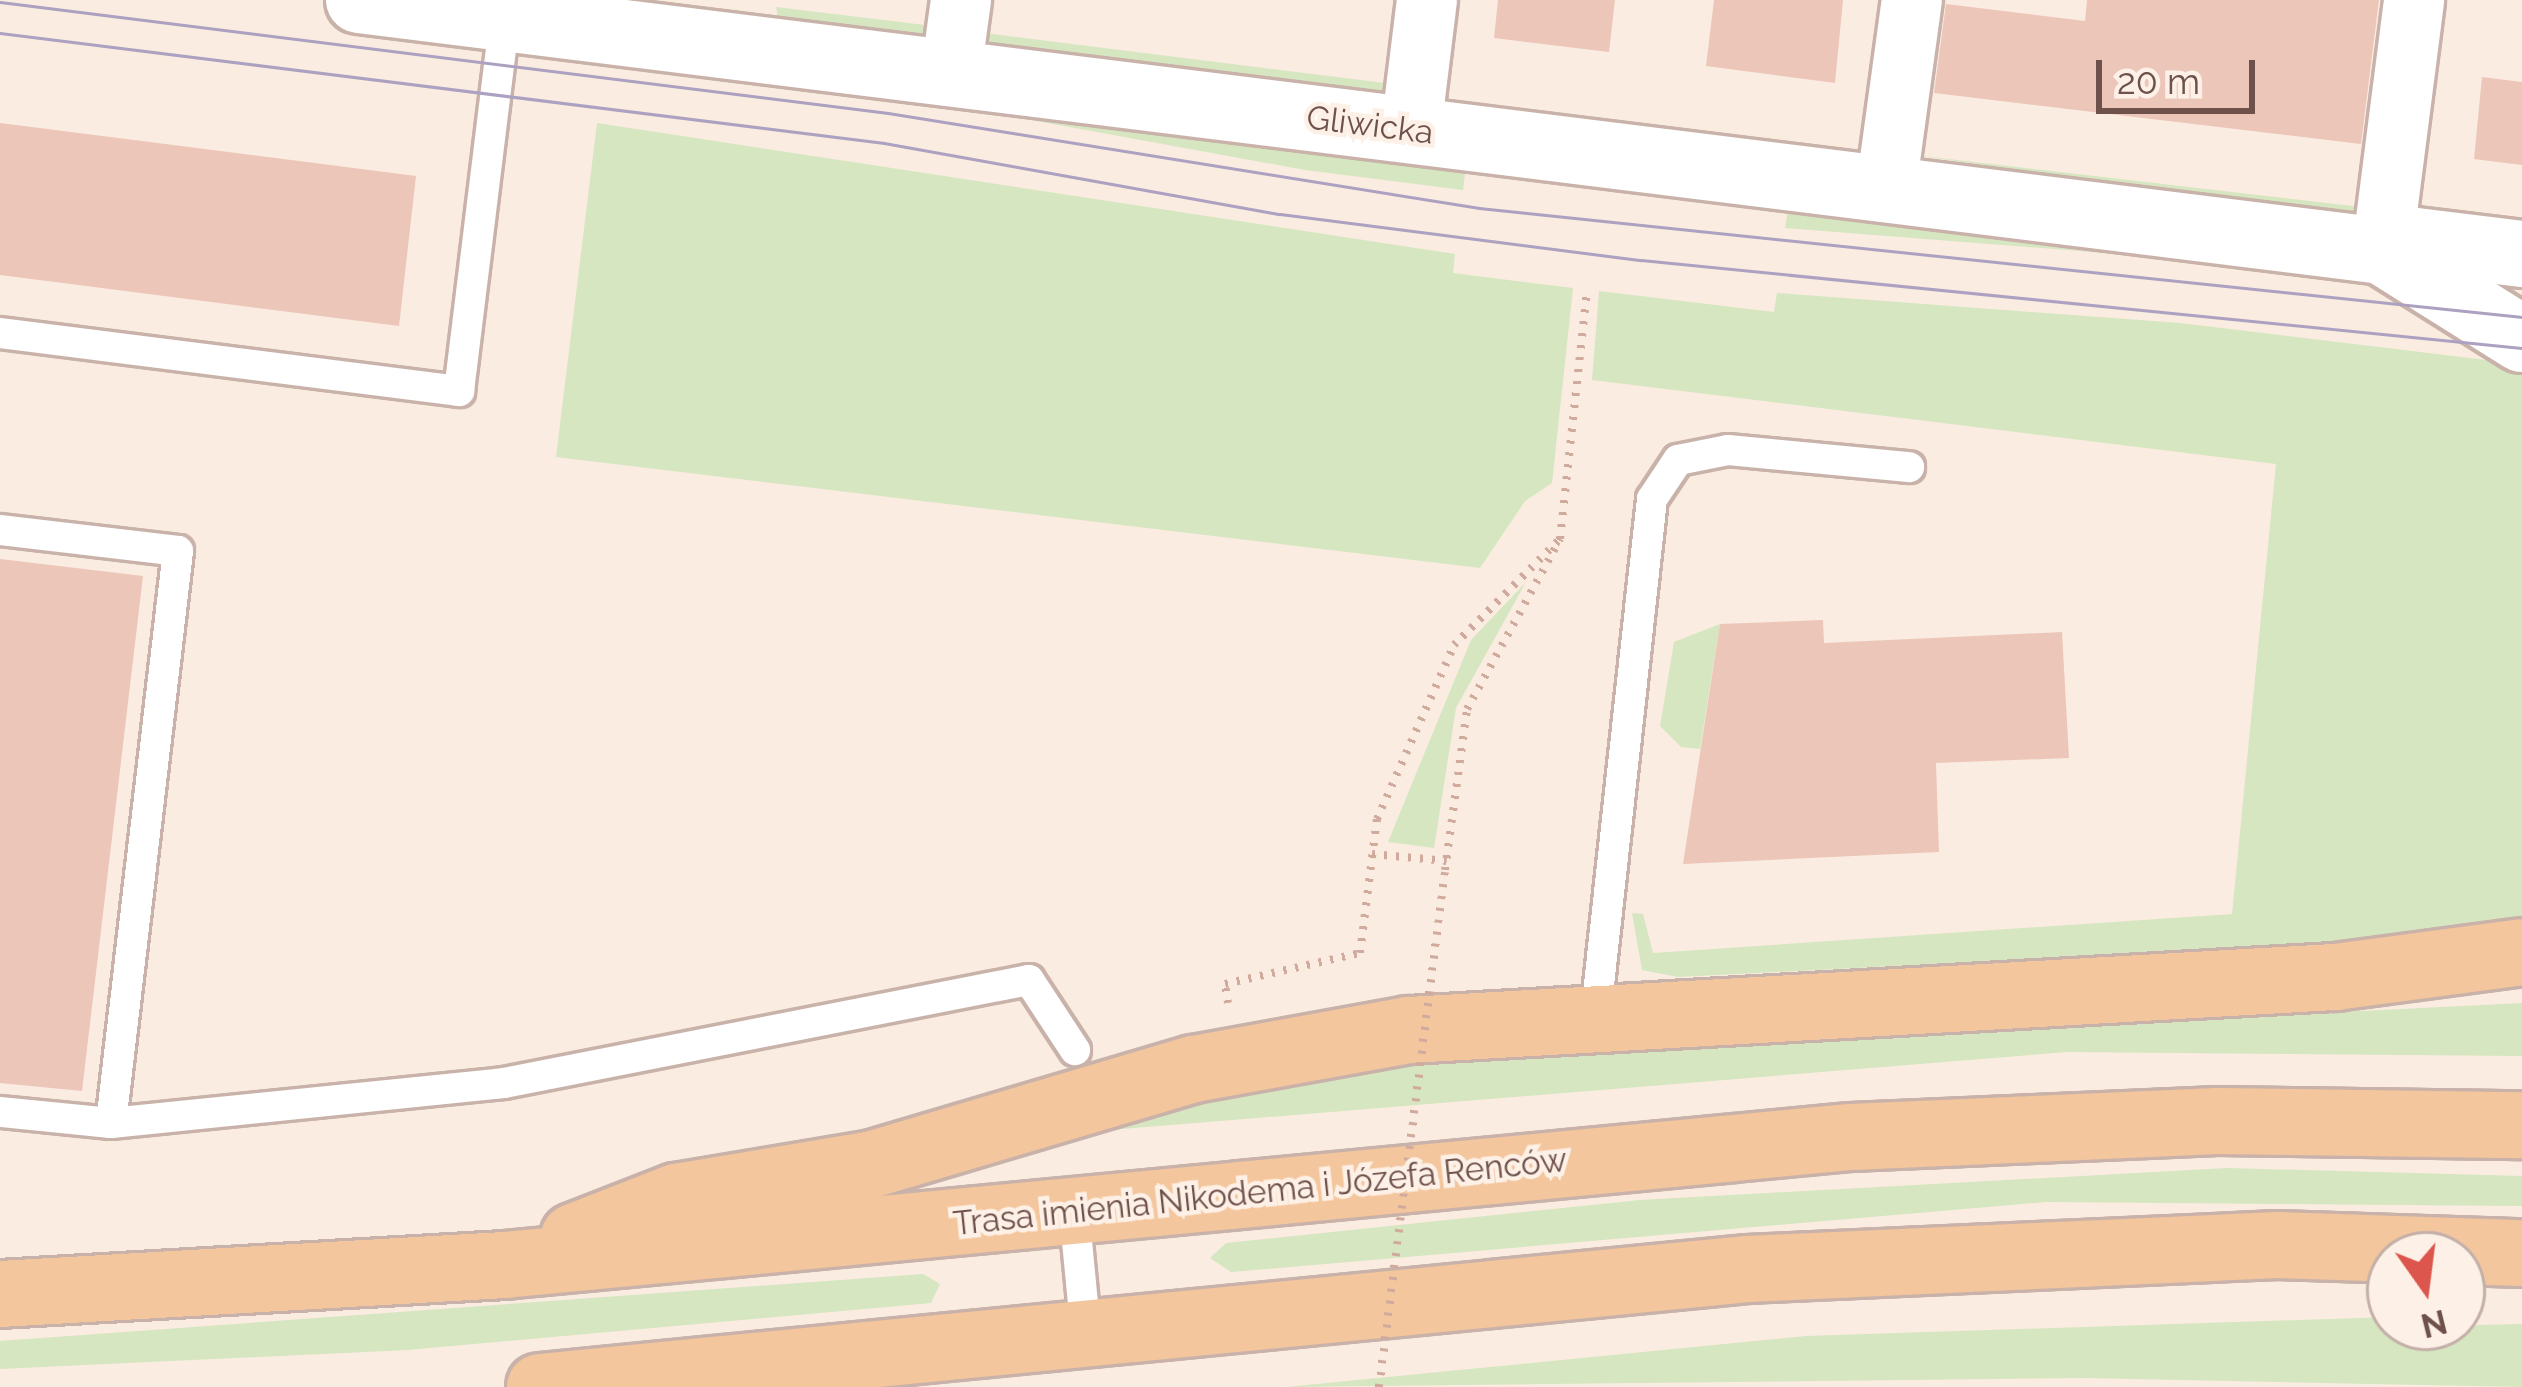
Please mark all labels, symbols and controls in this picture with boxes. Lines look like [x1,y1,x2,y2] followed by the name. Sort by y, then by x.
[2102,36,2261,110] scale bar
[2117,60,2200,102] text: 20 m
[1304,98,1436,152] street label: Gliwicka
[951,1140,1569,1244] street label: Trasa imienia Nikodema i Józefa Renców
[2366,1231,2486,1351] north arrow
[2417,1302,2451,1345] text: N

